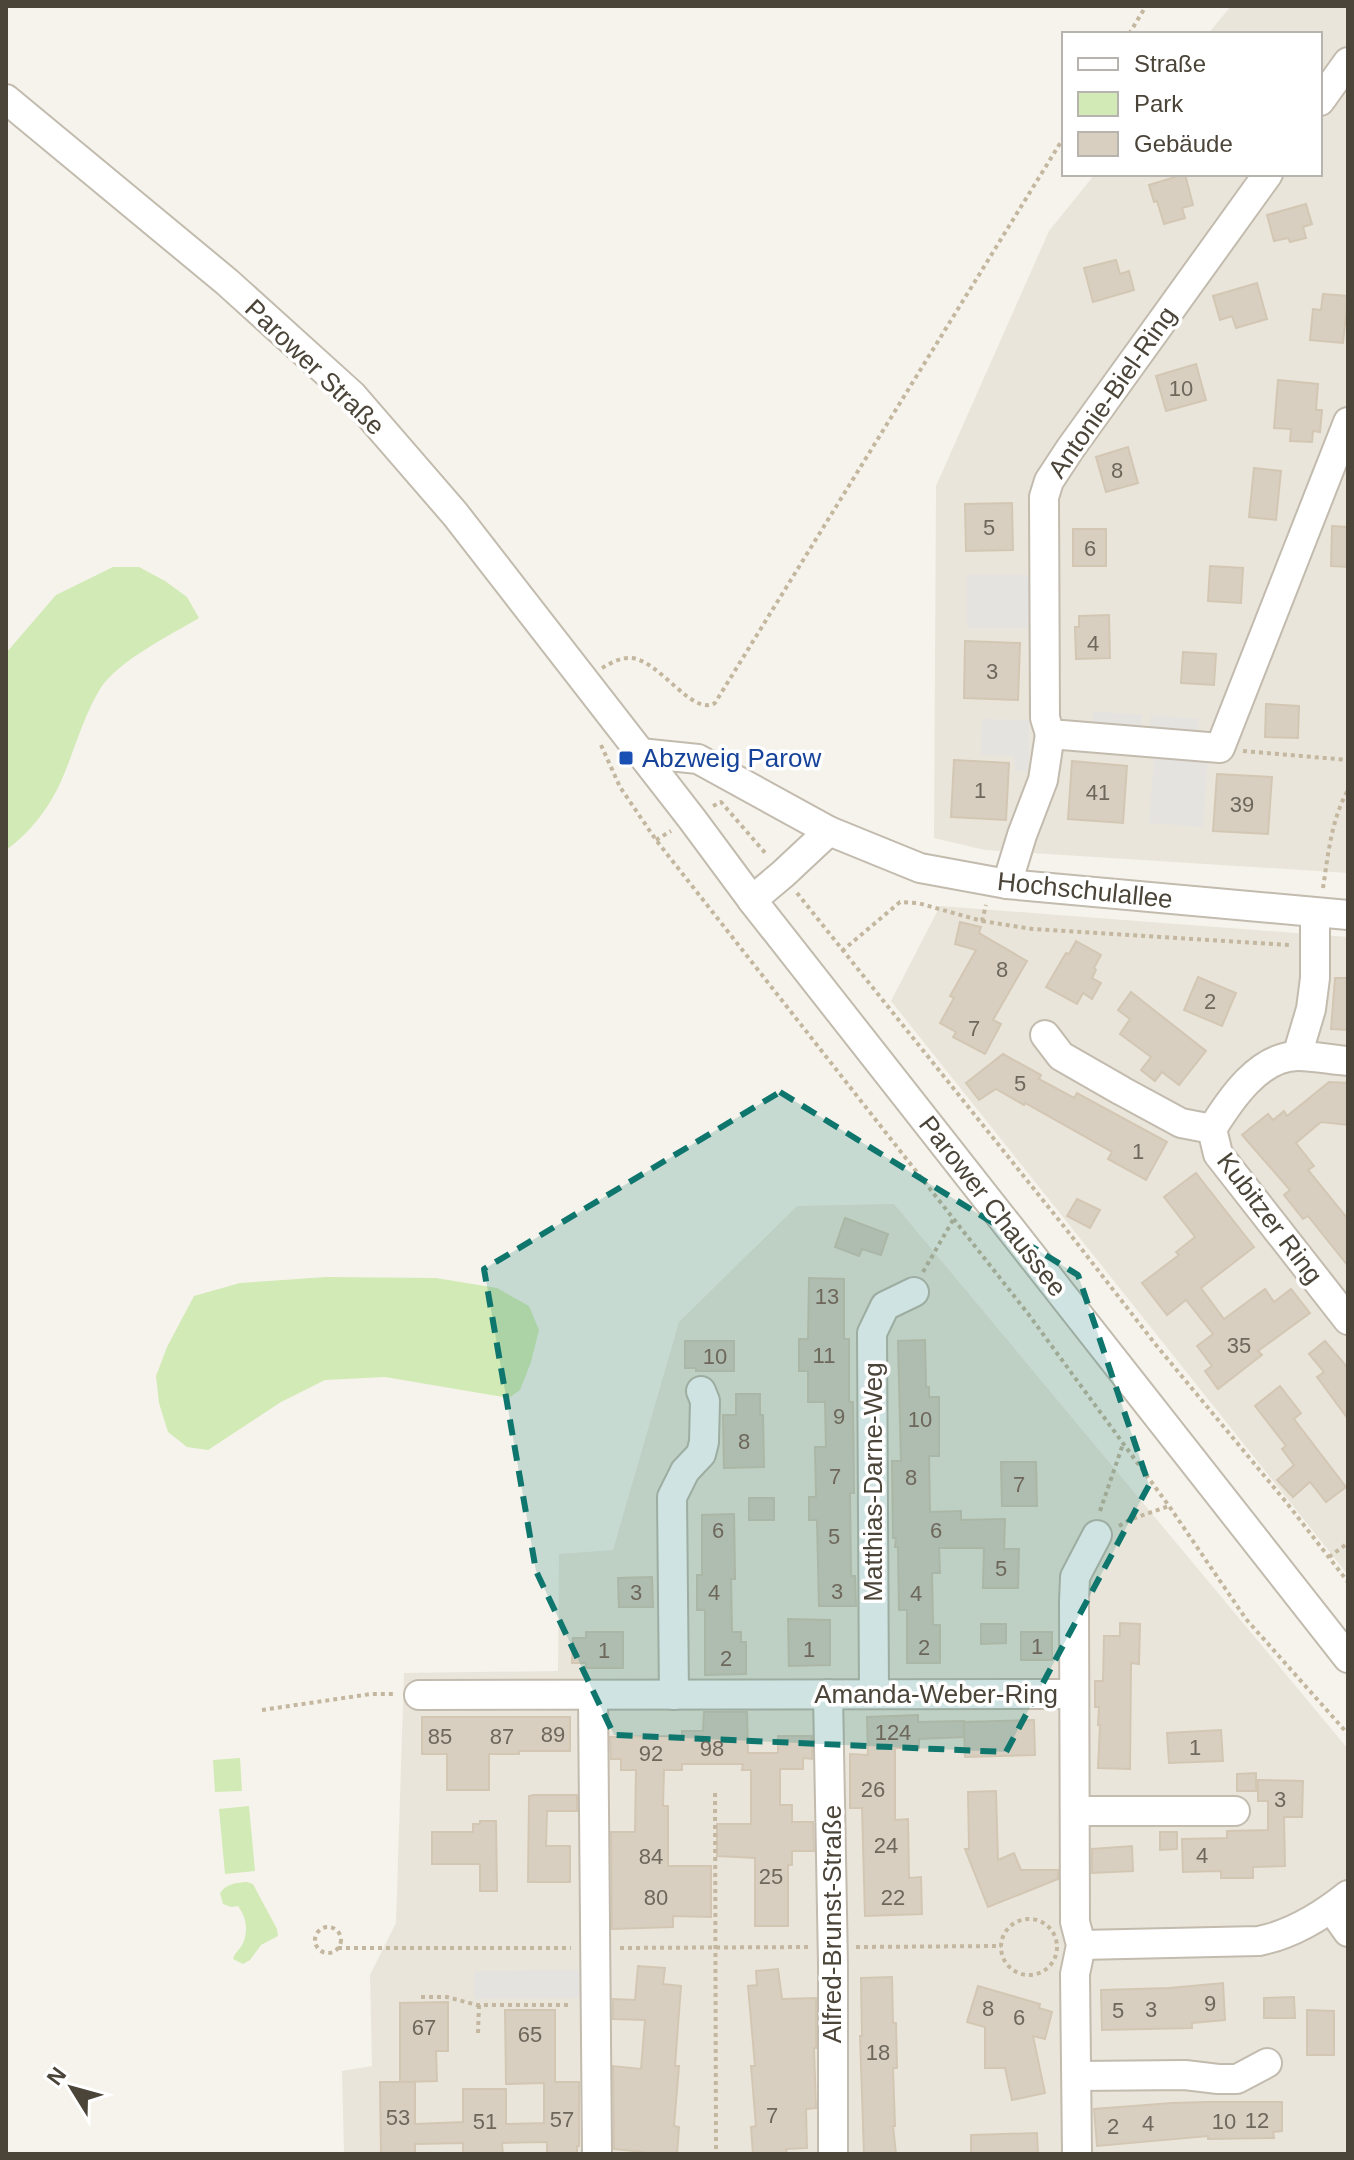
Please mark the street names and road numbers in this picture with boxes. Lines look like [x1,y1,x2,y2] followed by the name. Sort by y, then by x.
[239,293,391,441] street label: Parower Straße
[1042,301,1182,483] street label: Antonie-Biel-Ring
[996,866,1174,914] street label: Hochschulallee
[913,1110,1073,1302] street label: Parower Chaussee
[1211,1147,1329,1289] street label: Kubitzer Ring
[858,1362,888,1602] street label: Matthias-Darne-Weg
[814,1679,1058,1709] street label: Amanda-Weber-Ring
[817,1805,847,2043] street label: Alfred-Brunst-Straße

